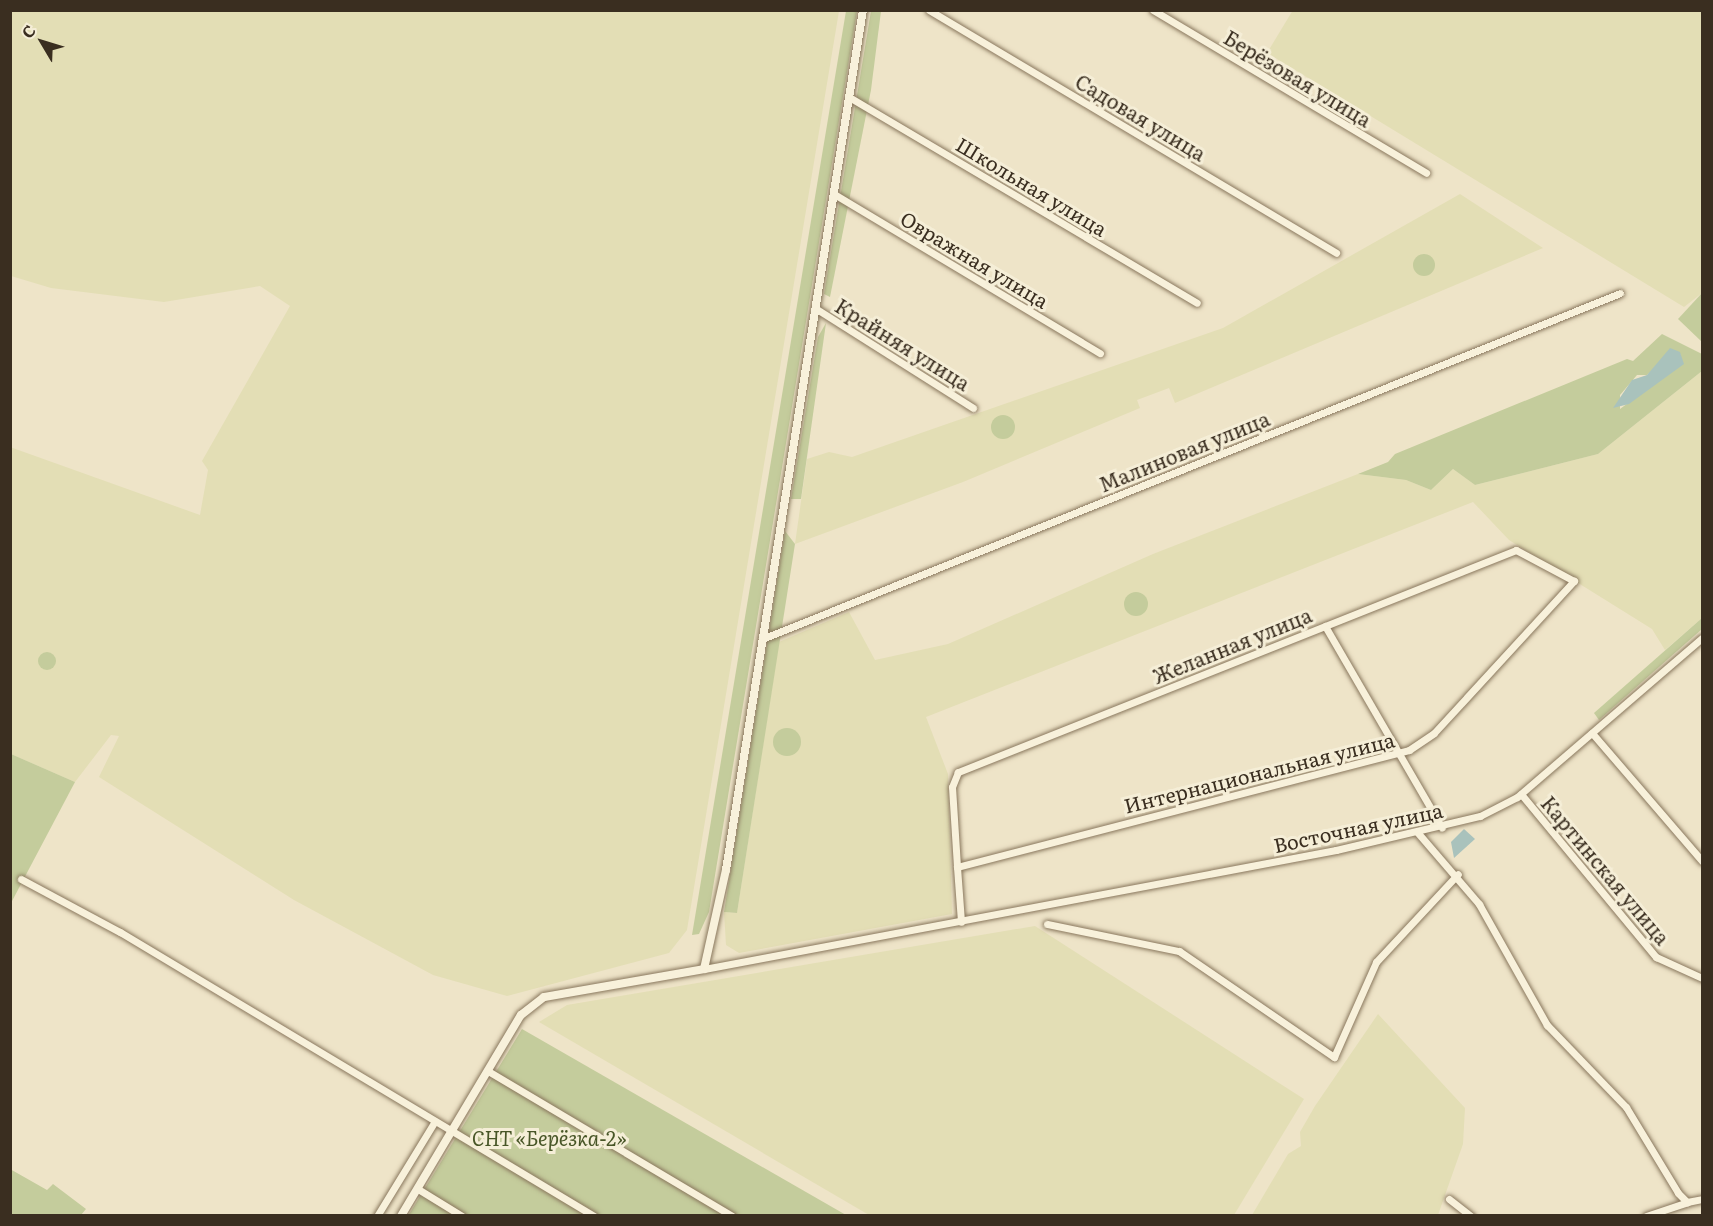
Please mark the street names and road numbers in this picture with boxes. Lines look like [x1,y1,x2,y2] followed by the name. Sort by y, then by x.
[1220,25,1376,131] street label: Берёзовая улица
[1071,69,1211,165] street label: Садовая улица
[952,132,1112,240] street label: Школьная улица
[897,205,1053,313] street label: Овражная улица
[831,293,975,395] street label: Крайняя улица
[1095,406,1273,496] street label: Малиновая улица
[1149,602,1315,688] street label: Желанная улица
[1121,727,1397,817] street label: Интернациональная улица
[1537,791,1675,949] street label: Картинская улица
[1271,797,1445,857] street label: Восточная улица

